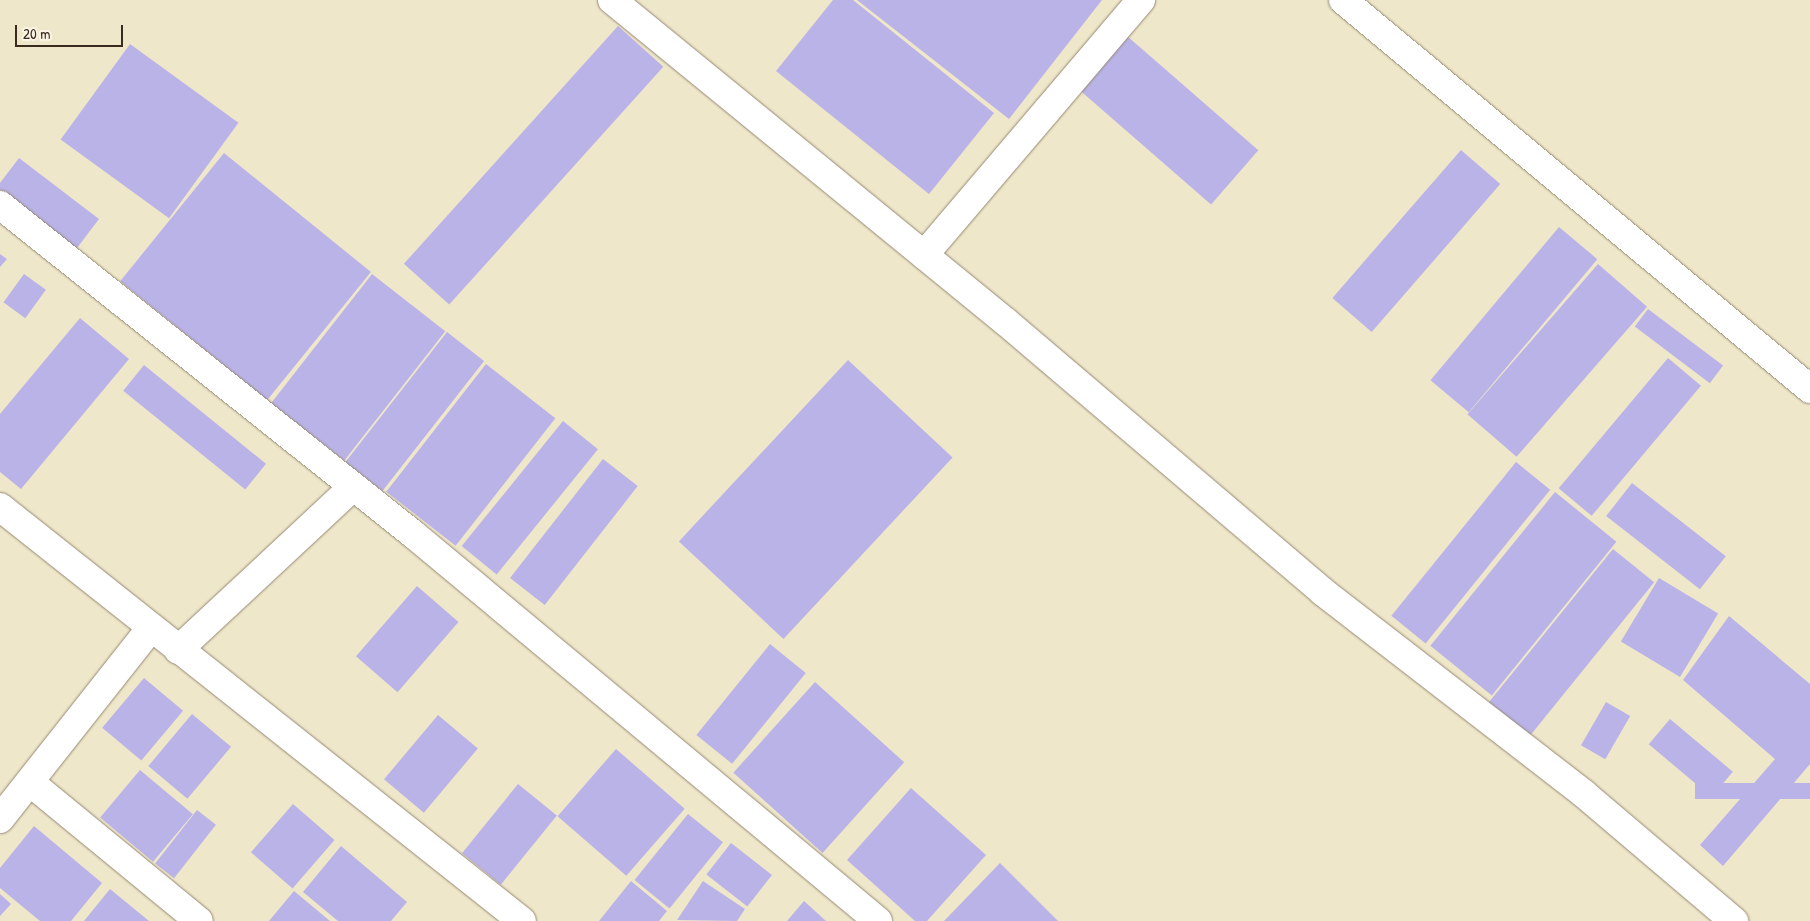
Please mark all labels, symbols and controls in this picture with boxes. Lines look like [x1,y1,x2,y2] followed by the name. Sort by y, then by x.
[18,15,125,47] scale bar
[23,23,50,44] text: 20 m

